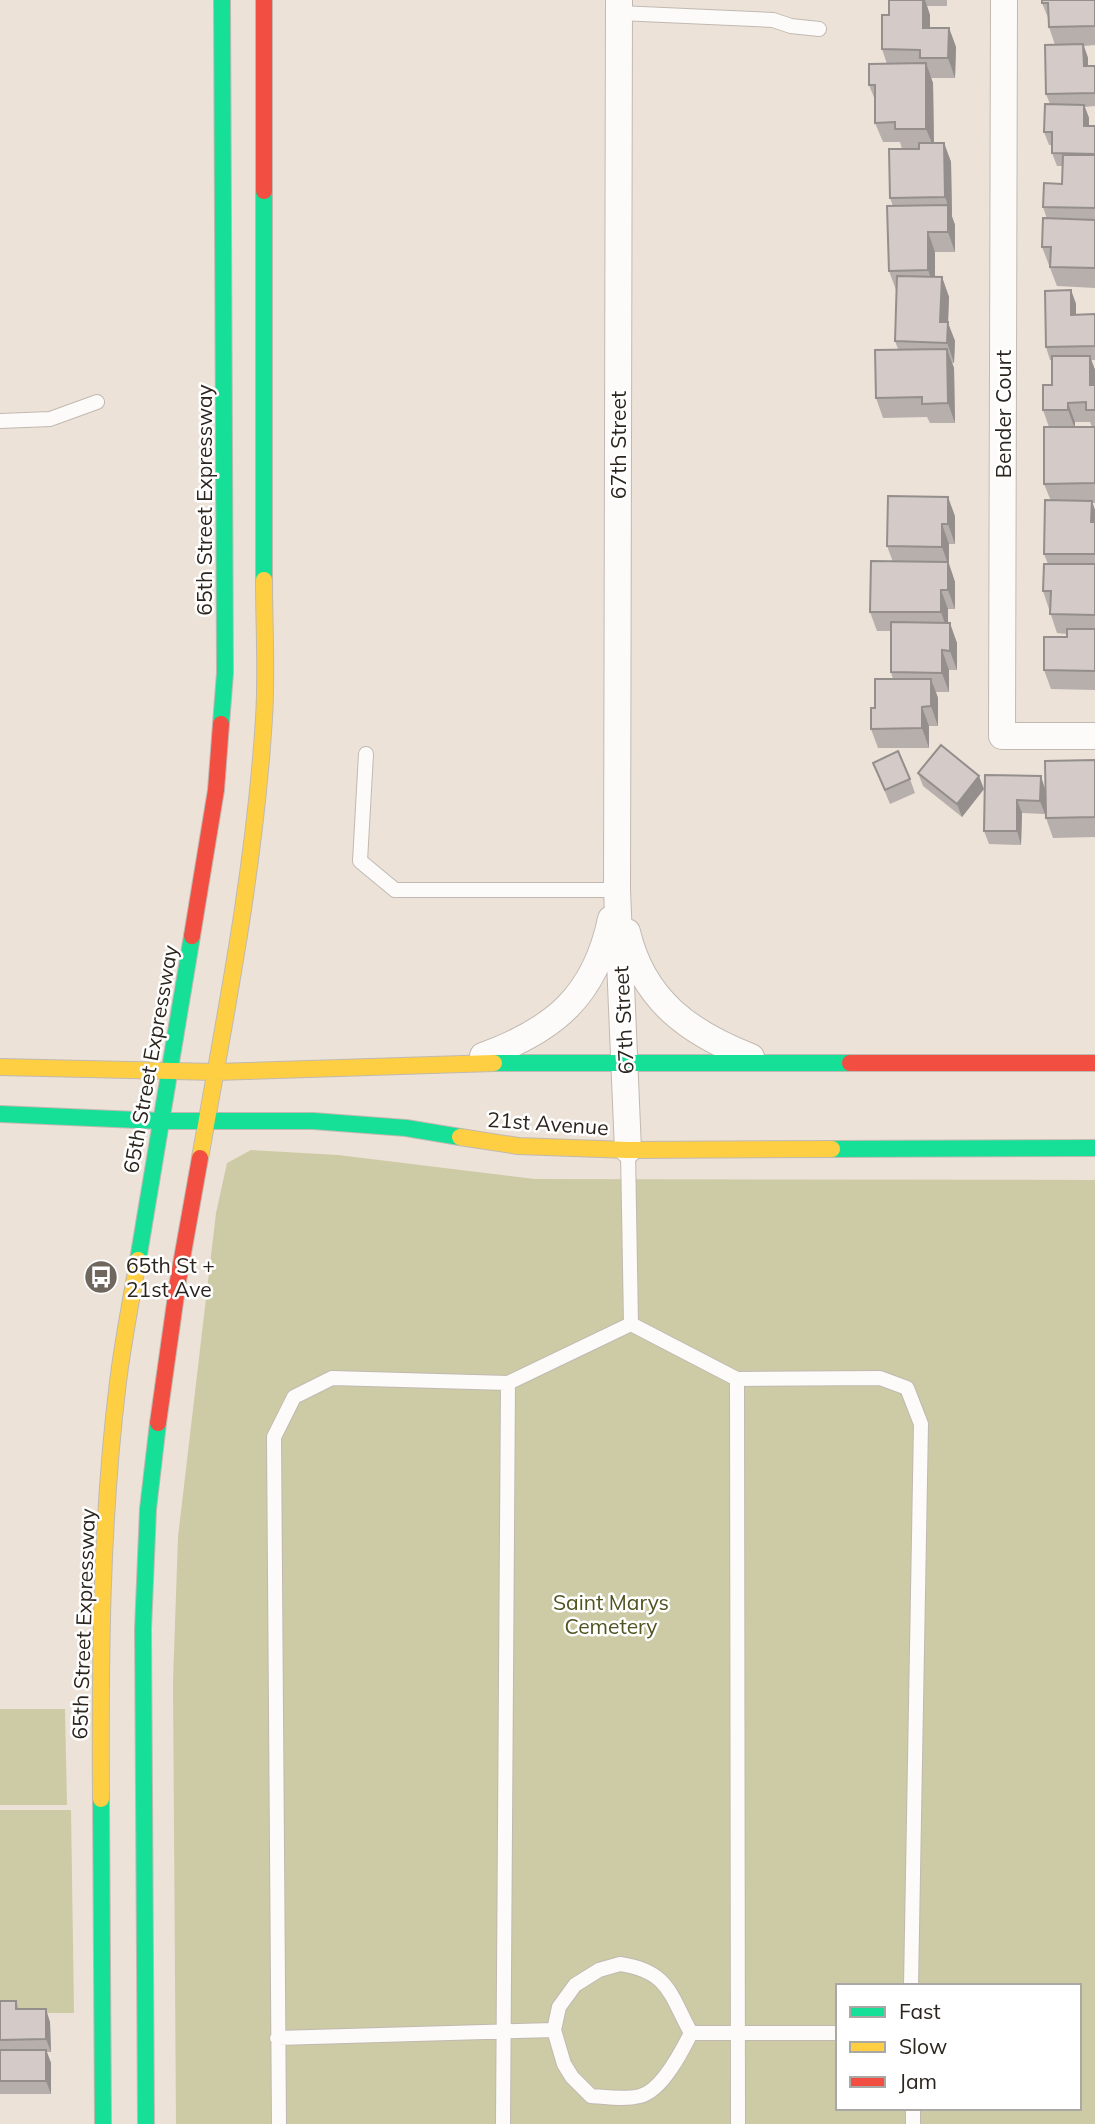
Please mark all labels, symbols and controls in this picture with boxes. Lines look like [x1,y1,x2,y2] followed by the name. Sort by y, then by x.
[990,350,1016,478] street label: Bender Court
[191,384,217,616] street label: 65th Street Expressway
[605,391,631,499] street label: 67th Street
[117,943,183,1175] street label: 65th Street Expressway
[607,965,639,1075] street label: 67th Street
[486,1106,610,1140] street label: 21st Avenue
[126,1252,215,1302] place label: 65th St + 21st Ave
[82,1258,120,1296] bus stop icon: 65th St + 21st Ave
[66,1508,100,1740] street label: 65th Street Expressway
[553,1589,669,1639] park label: Saint Marys Cemetery
[836,1984,1081,2110] legend
[899,1998,941,2024] text: Fast
[899,2033,947,2059] text: Slow
[899,2068,937,2094] text: Jam

